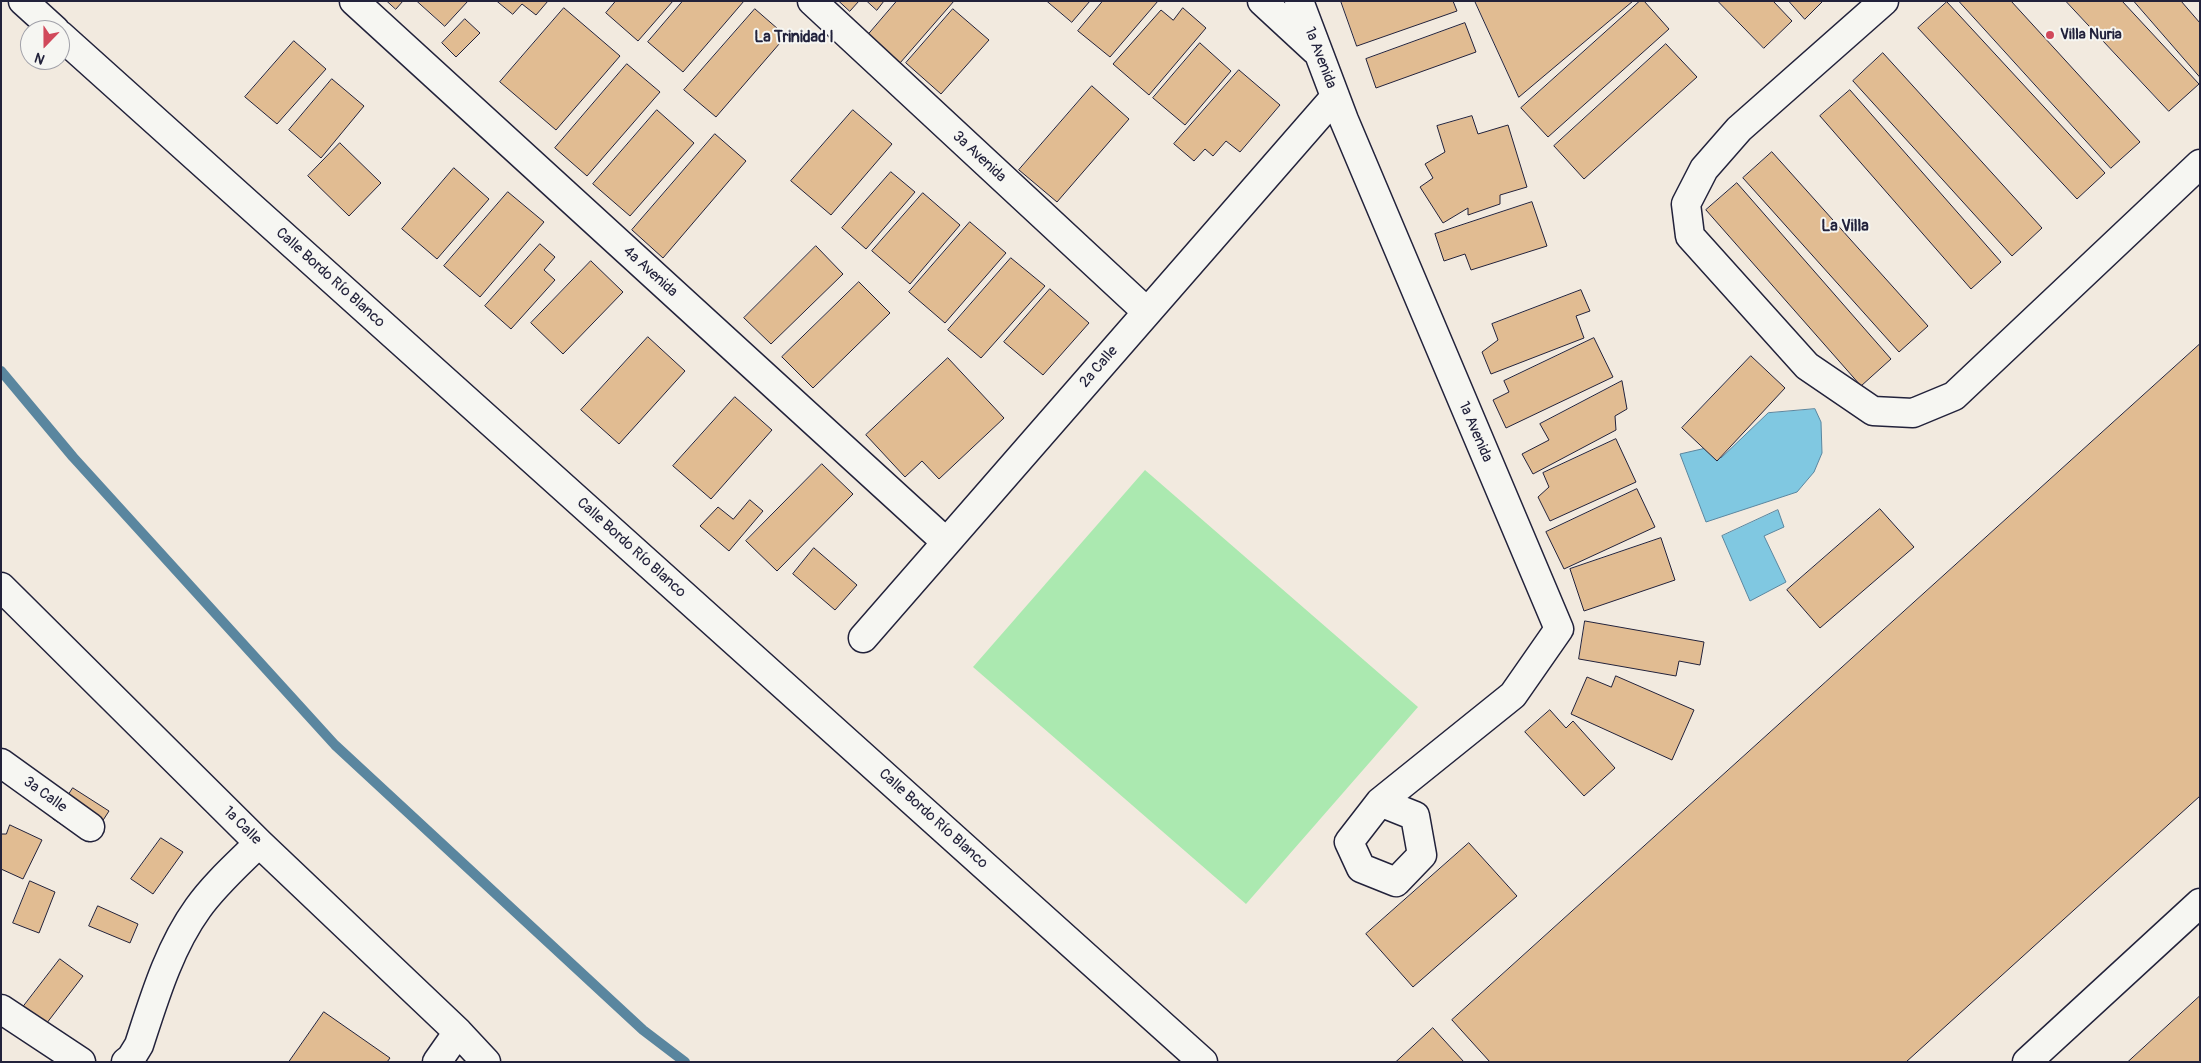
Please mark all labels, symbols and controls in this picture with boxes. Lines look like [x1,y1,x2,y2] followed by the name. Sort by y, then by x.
[20,20,70,70] north arrow
[1300,25,1340,91] street label: 1a Avenida
[2060,26,2122,44] place label: Villa Nuria
[754,28,834,48] district label: La Trinidad I
[2044,29,2056,41] marker: Villa Nuria
[32,49,47,68] text: N
[948,128,1010,186] street label: 3a Avenida
[1821,217,1869,237] district label: La Villa
[272,224,388,332] street label: Calle Bordo Río Blanco
[619,243,681,301] street label: 4a Avenida
[1076,342,1122,392] street label: 2a Calle
[1454,399,1496,465] street label: 1a Avenida
[573,494,689,602] street label: Calle Bordo Río Blanco
[875,765,991,873] street label: Calle Bordo Río Blanco
[20,773,70,817] street label: 3a Calle
[219,803,265,849] street label: 1a Calle

